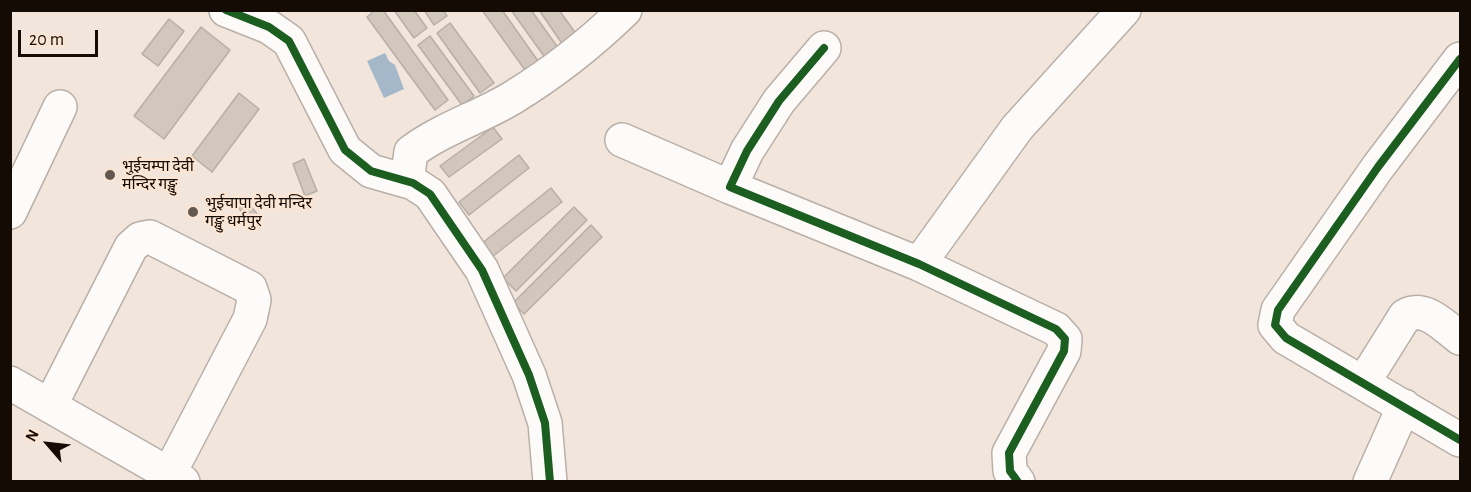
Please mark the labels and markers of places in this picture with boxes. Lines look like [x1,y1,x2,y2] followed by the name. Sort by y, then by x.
[122,156,194,194] place label: भुईचम्पा देवी मन्दिर गङ्खु
[103,168,117,182] marker: भुईचम्पा देवी मन्दिर गङ्खु
[205,193,312,231] place label: भुईचापा देवी मन्दिर गङ्खु धर्मपुर
[186,205,200,219] marker: भुईचापा देवी मन्दिर गङ्खु धर्मपुर

